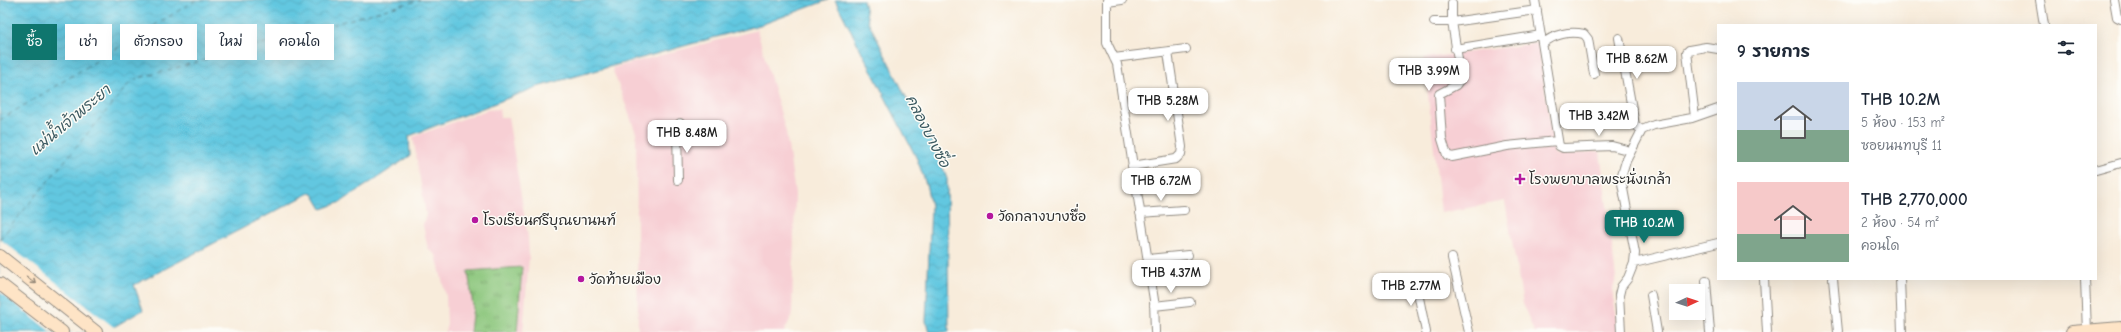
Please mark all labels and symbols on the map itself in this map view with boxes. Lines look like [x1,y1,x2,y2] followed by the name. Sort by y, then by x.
[1591,46,1683,80] pin: THB 8.62M
[1383,58,1475,92] pin: THB 3.99M
[23,76,115,159] water label: แม่น้ำเจ้าพระยา
[1122,88,1214,122] pin: THB 5.28M
[902,89,959,171] water label: คลองบางซื่อ
[1553,103,1645,137] pin: THB 3.42M
[641,120,733,154] pin: THB 8.48M
[1529,167,1671,188] place label: โรงพยาบาลพระนั่งเกล้า
[1115,168,1207,202] pin: THB 6.72M
[1514,173,1526,185] marker: โรงพยาบาลพระนั่งเกล้า
[998,203,1086,225] place label: วัดกลางบางซื่อ
[1598,210,1690,244] pin: THB 10.2M
[483,211,616,230] place label: โรงเรียนศรีบุณยานนท์
[985,211,995,221] marker: วัดกลางบางซื่อ
[470,215,480,225] marker: โรงเรียนศรีบุณยานนท์
[1125,260,1217,294] pin: THB 4.37M
[589,271,661,288] place label: วัดท้ายเมือง
[1365,273,1457,307] pin: THB 2.77M
[576,274,586,284] marker: วัดท้ายเมือง
[25,276,36,285] one-way arrow
[1669,284,1705,320] north arrow

